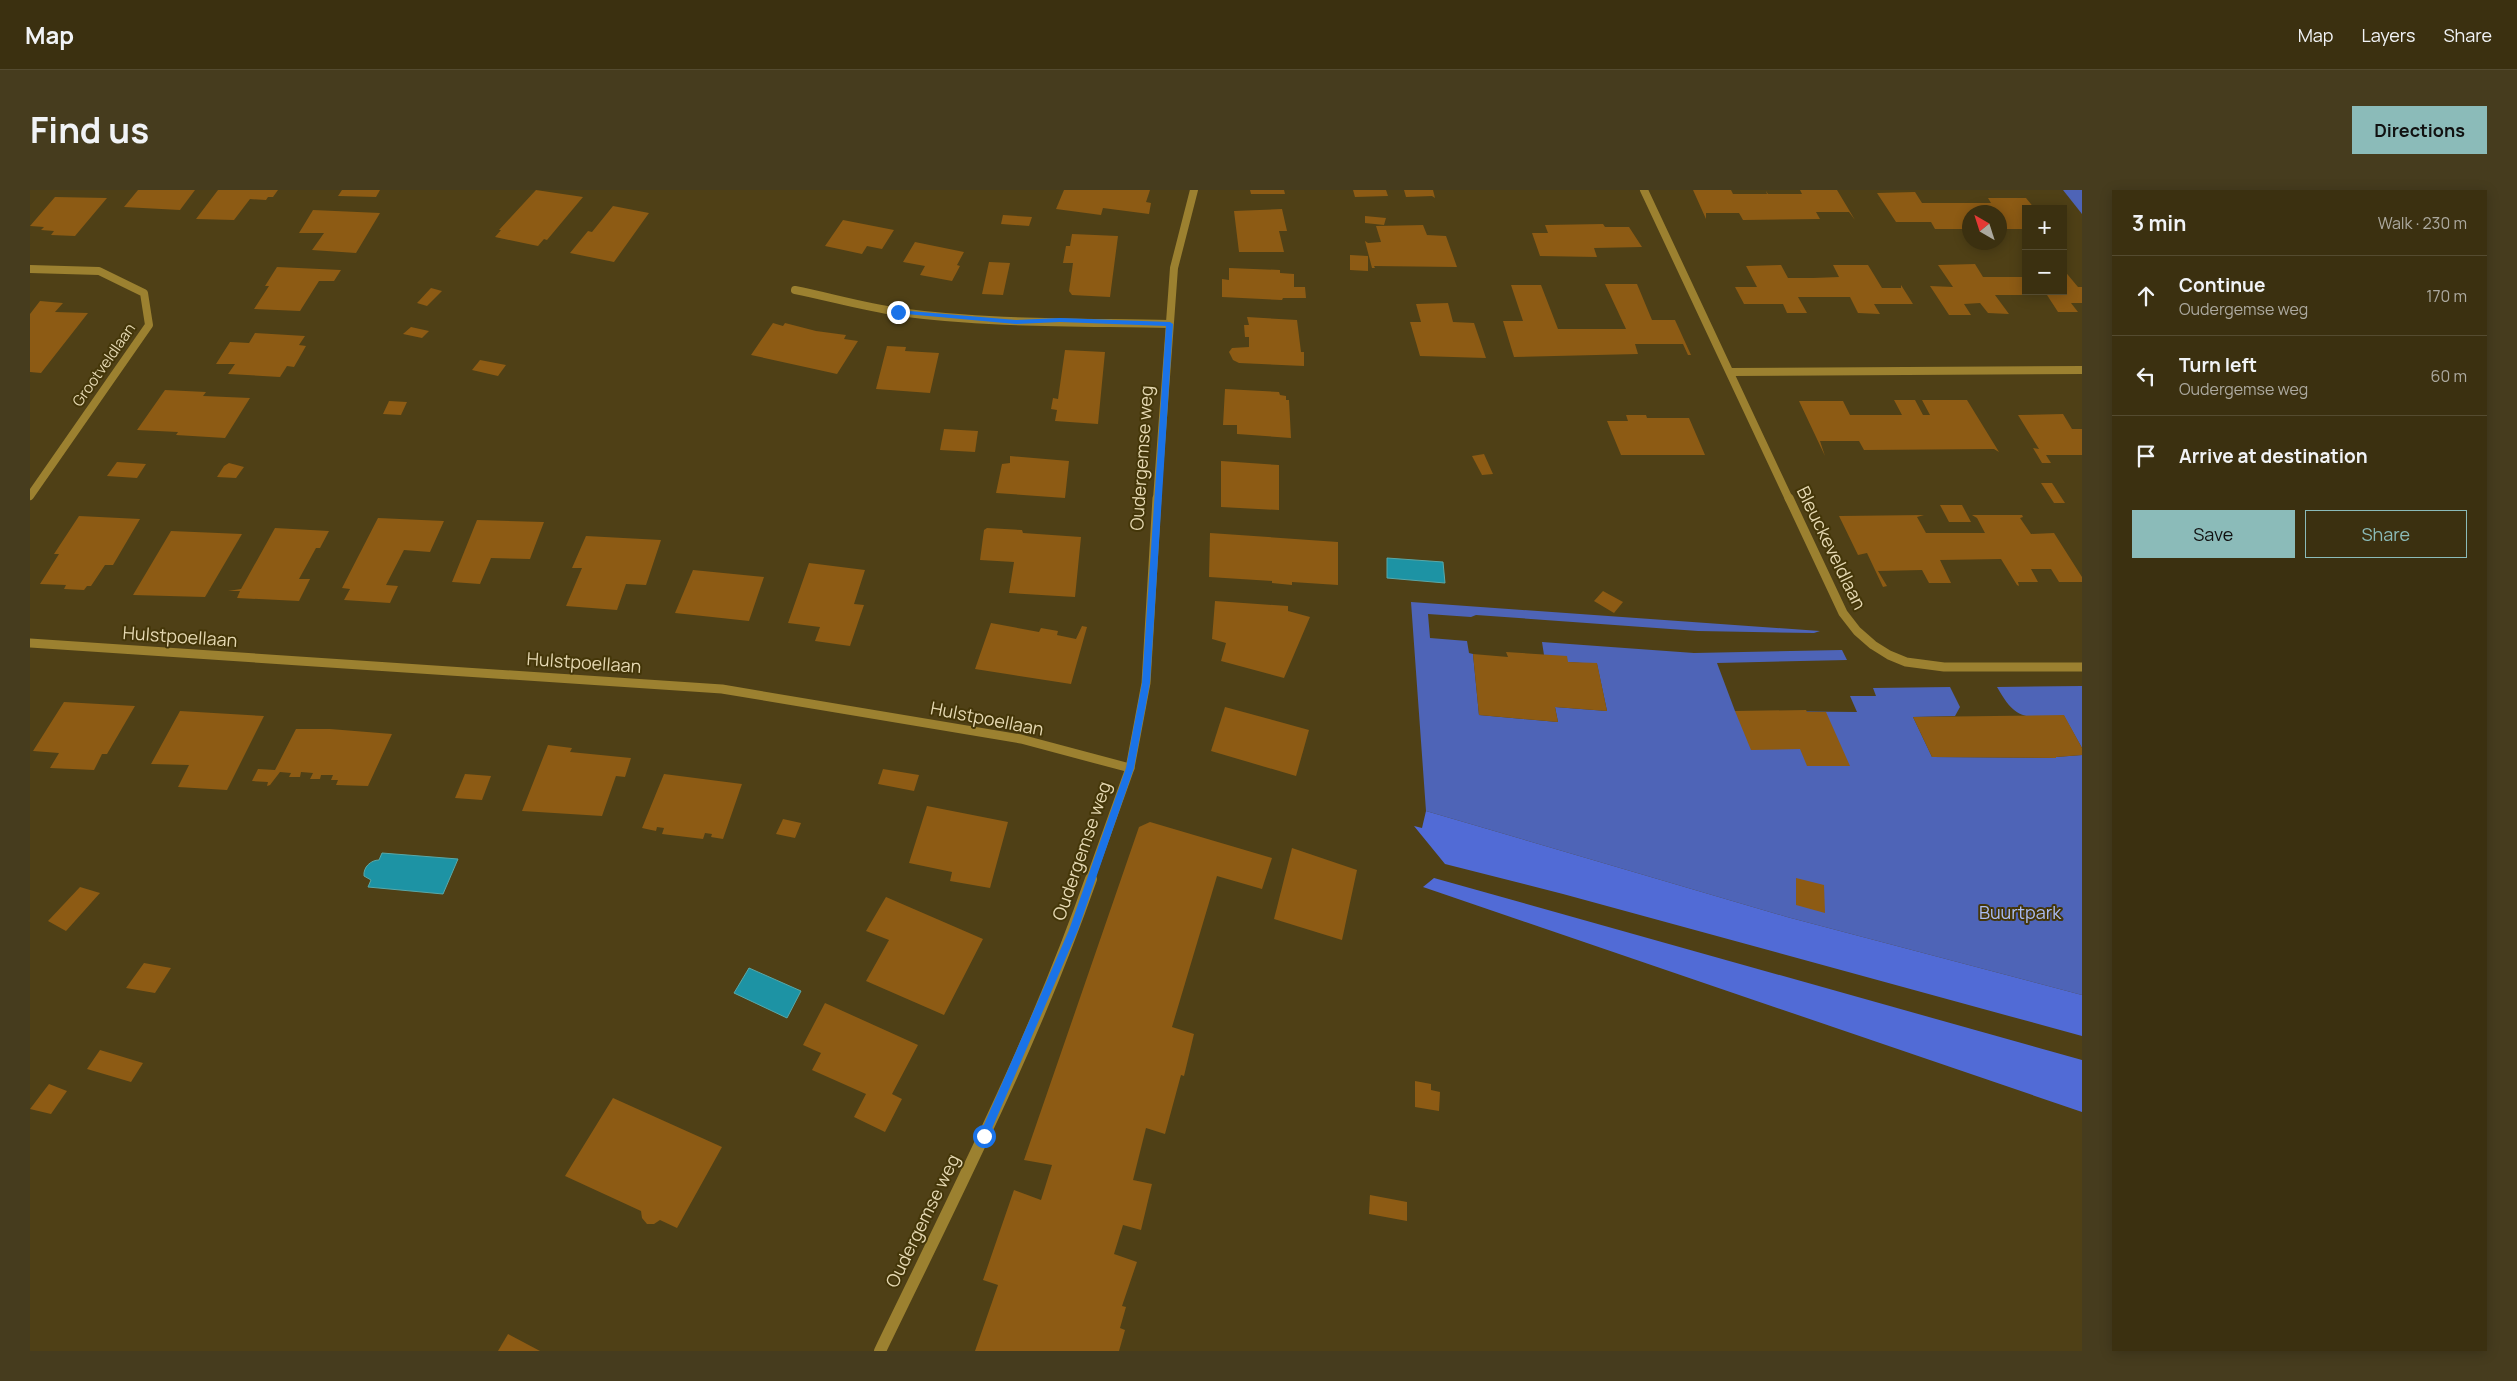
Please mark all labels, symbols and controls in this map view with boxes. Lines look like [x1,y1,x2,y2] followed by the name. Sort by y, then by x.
[25,18,74,51] text: Map
[2298,23,2333,47] text: Map
[2361,23,2415,47] text: Layers
[2443,23,2492,47] text: Share
[30,106,149,154] text: Find us
[2352,106,2487,154] button: Directions
[1962,205,2007,250] north arrow
[2022,205,2067,295] map controls
[2022,205,2067,250] button: +
[2132,209,2186,237] text: 3 min
[2378,212,2467,234] text: Walk · 230 m
[2022,250,2067,295] button: −
[2179,272,2265,298] text: Continue
[2132,282,2160,310] icon: ahead
[2426,285,2467,307] text: 170 m
[2179,298,2308,320] text: Oudergemse weg
[887,301,910,324] route end
[67,319,140,411] street label: Grootveldlaan
[2179,352,2257,378] text: Turn left
[2132,362,2160,390] icon: left
[2431,365,2467,387] text: 60 m
[2179,378,2308,400] text: Oudergemse weg
[1124,385,1158,531] street label: Oudergemse weg
[2132,442,2160,470] icon: arrive
[2179,443,2368,469] text: Arrive at destination
[1792,482,1872,613] street label: Bleuckeveldlaan
[2132,510,2295,558] button: Save
[2305,510,2467,558] button: Share
[122,620,238,652] street label: Hulstpoellaan
[526,646,642,678] street label: Hulstpoellaan
[929,695,1046,741] street label: Hulstpoellaan
[1046,778,1116,923] street label: Oudergemse weg
[1979,900,2062,924] park label: Buurtpark
[973,1125,996,1148] route start
[879,1150,965,1291] street label: Oudergemse weg

